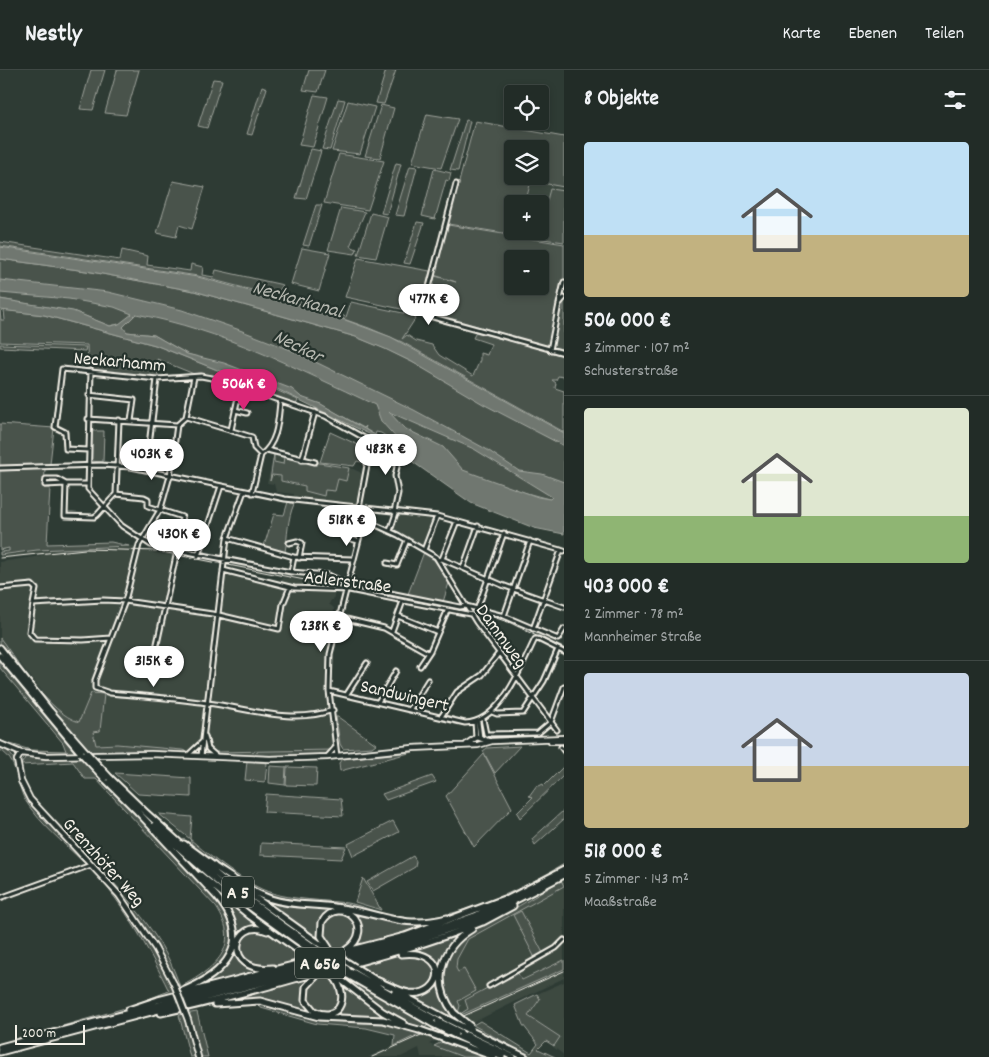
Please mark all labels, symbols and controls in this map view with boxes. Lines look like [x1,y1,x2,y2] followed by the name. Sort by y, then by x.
[25,18,82,52] text: Nestly
[783,22,821,47] text: Karte
[849,22,897,47] text: Ebenen
[925,22,964,47] text: Teilen
[504,85,549,295] map controls
[504,85,549,130] button: locate
[584,85,659,115] text: 8 Objekte
[941,86,969,114] icon: filters
[504,140,549,185] button: layers
[732,175,822,265] icon: home
[504,195,549,240] button: +
[504,250,549,295] button: −
[249,275,348,328] water label: Neckarkanal
[388,284,470,326] pin: 477K €
[410,288,448,311] text: 477K €
[584,307,671,337] text: 506 000 €
[268,324,329,373] water label: Neckar
[584,337,690,360] text: 3 Zimmer · 107 m²
[72,346,167,381] street label: Neckarhamm
[584,360,678,383] text: Schusterstraße
[203,368,285,411] pin: 506K €
[222,373,266,396] text: 506K €
[345,434,427,476] pin: 483K €
[111,438,193,481] pin: 403K €
[366,438,406,461] text: 483K €
[732,440,822,530] icon: home
[131,443,173,466] text: 403K €
[306,504,388,547] pin: 518K €
[328,509,366,532] text: 518K €
[138,518,220,561] pin: 430K €
[158,523,200,546] text: 430K €
[302,565,393,602] street label: Adlerstraße
[584,573,669,603] text: 403 000 €
[468,599,533,675] street label: Dammweg
[584,603,684,626] text: 2 Zimmer · 78 m²
[280,610,362,653] pin: 238K €
[301,615,341,638] text: 238K €
[584,626,702,649] text: Mannheimer Straße
[113,646,195,688] pin: 315K €
[135,650,173,673] text: 315K €
[357,674,451,721] street label: Sandwingert
[732,705,822,795] icon: home
[55,813,150,914] street label: Grenzhöfer Weg
[584,838,662,868] text: 518 000 €
[584,868,689,891] text: 5 Zimmer · 143 m²
[222,876,254,908] road number: A 5
[584,891,657,914] text: Maaßstraße
[295,948,345,978] road number: A 656
[15,1022,85,1045] scale bar
[22,1024,56,1044] text: 200 m

